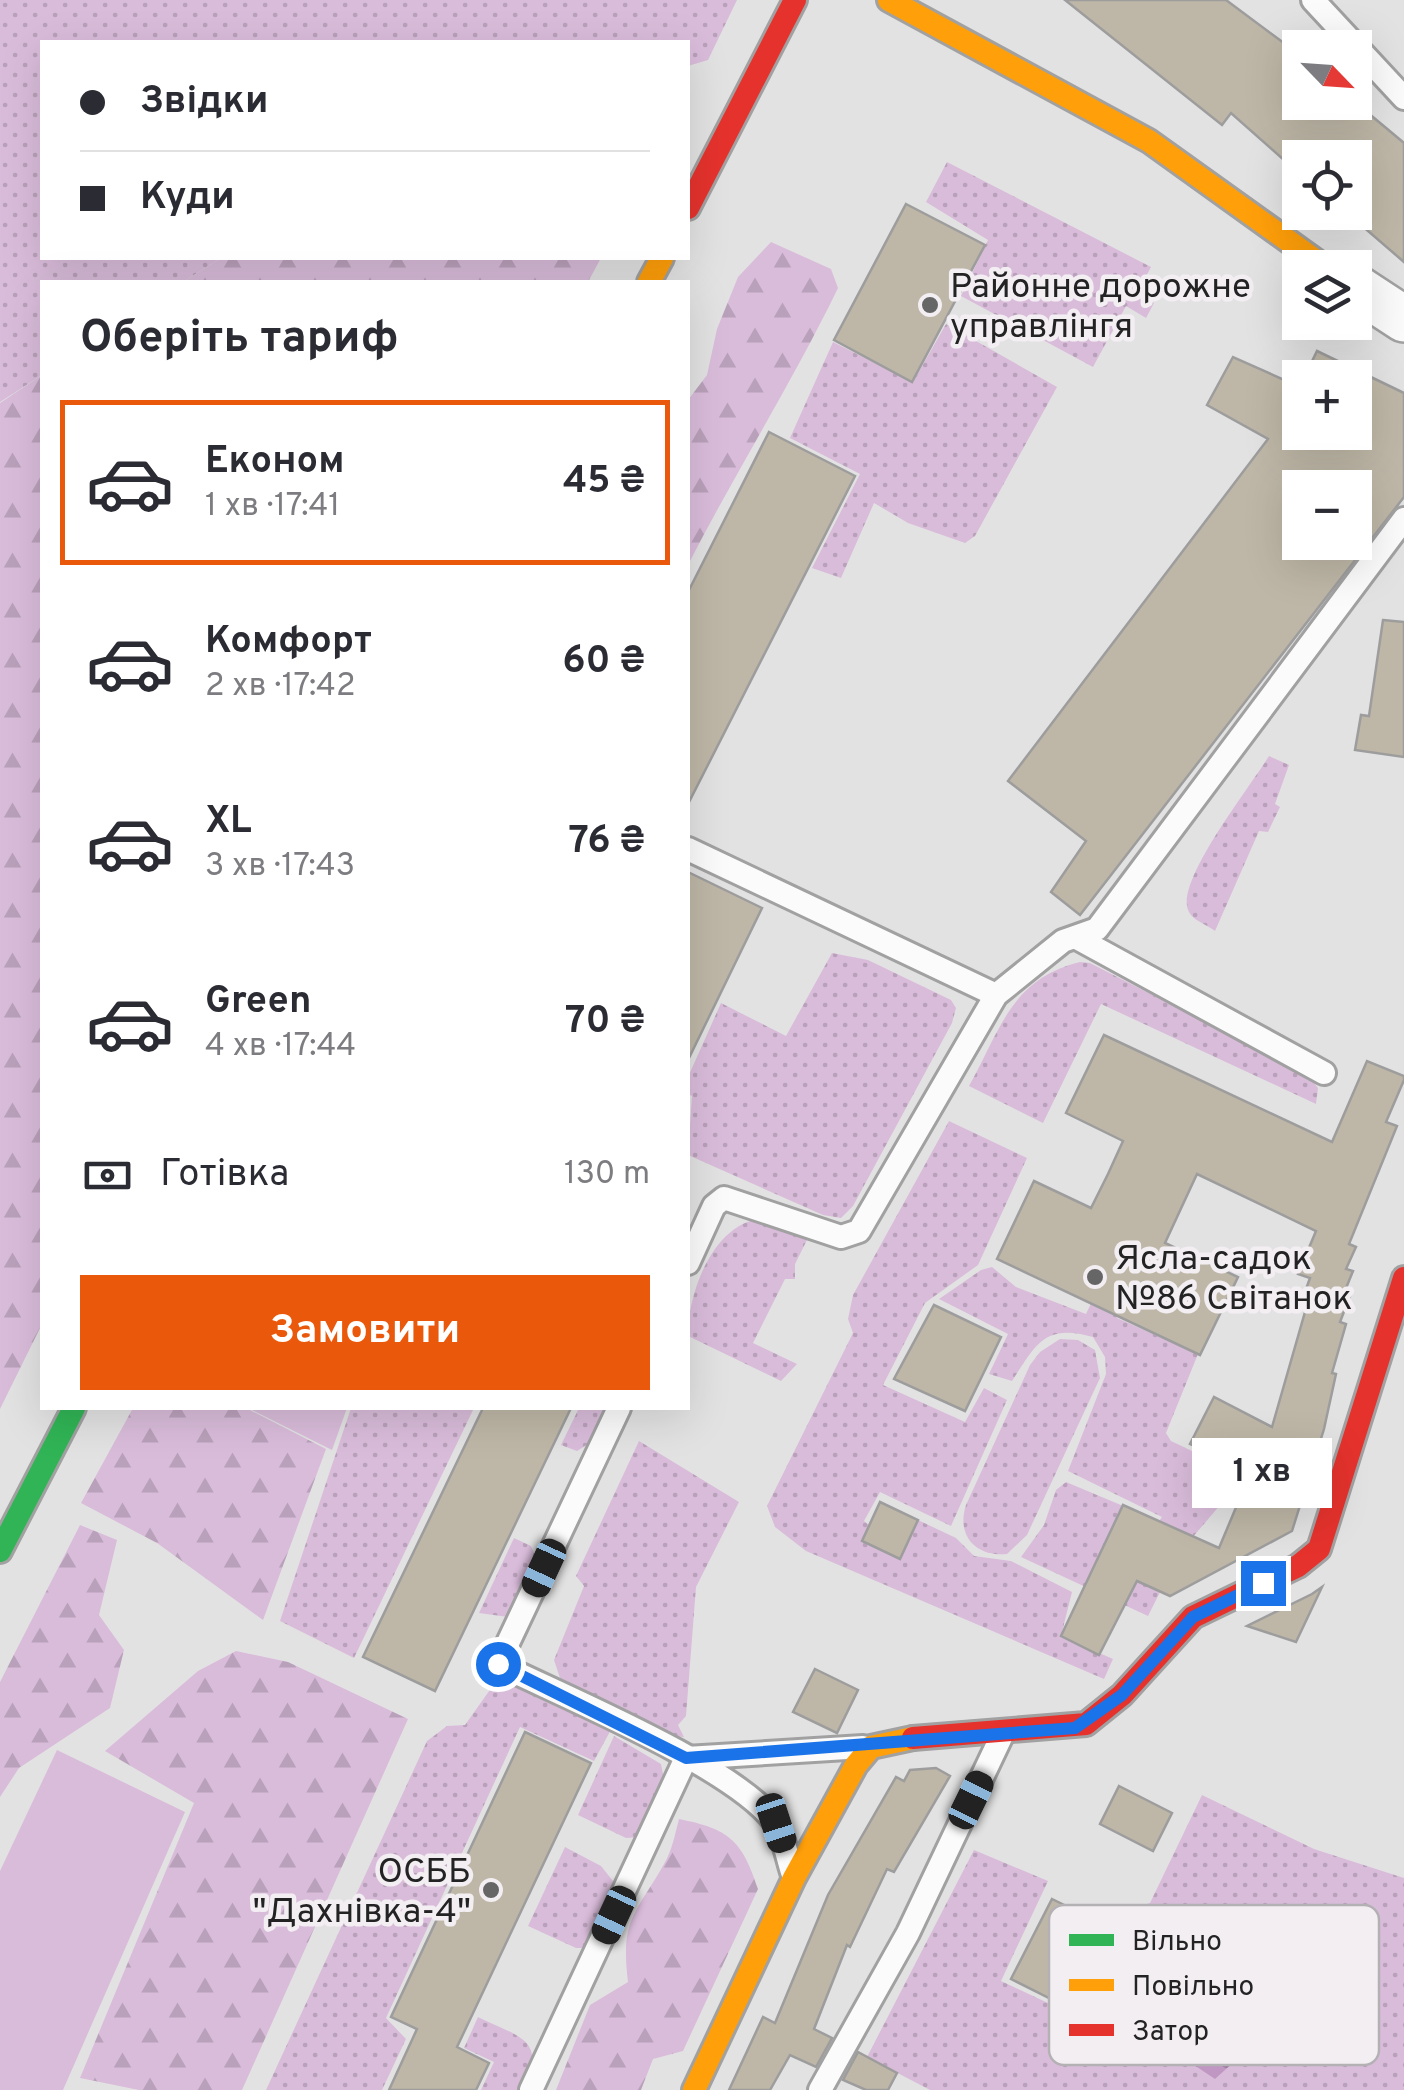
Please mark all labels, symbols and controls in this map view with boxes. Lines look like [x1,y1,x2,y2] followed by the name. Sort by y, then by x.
[1282,30,1372,120] north arrow
[1282,30,1372,560] map controls
[140,78,268,127] text: Звідки
[1282,140,1372,230] button: locate
[140,174,235,223] text: Куди
[1282,250,1372,340] button: layers
[950,266,1251,350] place label: Районне дорожне управлінгя
[919,294,941,316] marker: Районне дорожне управлінгя
[80,311,398,368] text: Оберіть тариф
[1282,360,1372,450] button: +
[85,438,175,528] icon: car
[205,438,344,487] text: Економ
[563,458,645,507] text: 45 ₴
[1282,470,1372,560] button: −
[205,487,340,527] text: 1 хв · 17:41
[85,618,175,708] icon: car
[205,618,372,667] text: Комфорт
[562,638,645,687] text: 60 ₴
[205,667,356,707] text: 2 хв · 17:42
[85,798,175,888] icon: car
[205,798,252,847] text: XL
[569,818,645,867] text: 76 ₴
[205,847,355,887] text: 3 хв · 17:43
[85,978,175,1068] icon: car
[205,978,311,1027] text: Green
[565,998,645,1047] text: 70 ₴
[205,1027,356,1067] text: 4 хв · 17:44
[80,1148,135,1203] icon: cash
[160,1151,289,1200] text: Готівка
[564,1155,650,1195] text: 130 m
[1115,1238,1353,1322] place label: Ясла-садок №86 Світанок
[1084,1266,1106,1288] marker: Ясла-садок №86 Світанок
[80,1275,650,1390] button: Замовити
[1193,1438,1333,1508] callout: 1 хв
[1233,1453,1291,1493] text: 1 хв
[518,1534,570,1602] car
[1241,1561,1286,1606] route end
[476,1642,521,1687] route start
[944,1766,998,1834] car
[752,1790,800,1856] car
[252,1851,471,1935] place label: ОСББ "Дахнівка-4"
[480,1879,502,1901] marker: ОСББ "Дахнівка-4"
[588,1881,640,1949] car
[1049,1905,1379,2065] legend
[1132,1925,1222,1961] text: Вільно
[1132,1970,1254,2006] text: Повільно
[1132,2015,1209,2051] text: Затор

